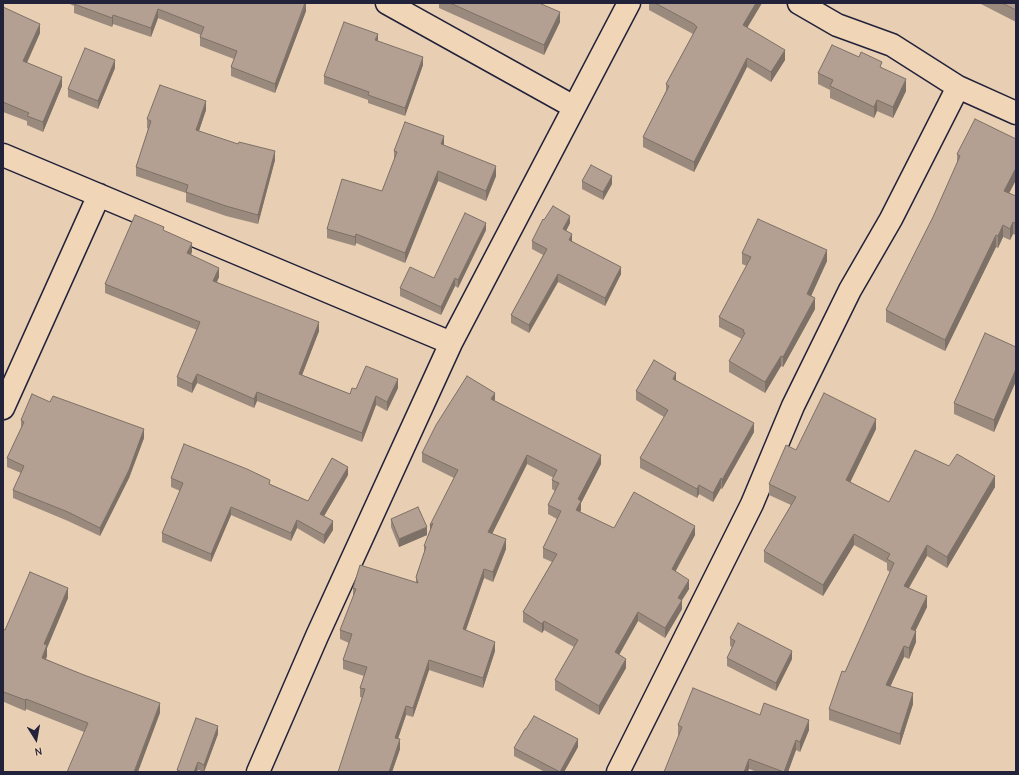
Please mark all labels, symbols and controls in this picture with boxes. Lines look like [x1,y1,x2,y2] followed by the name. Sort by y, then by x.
[16,719,56,759] north arrow
[34,744,43,758] text: N

